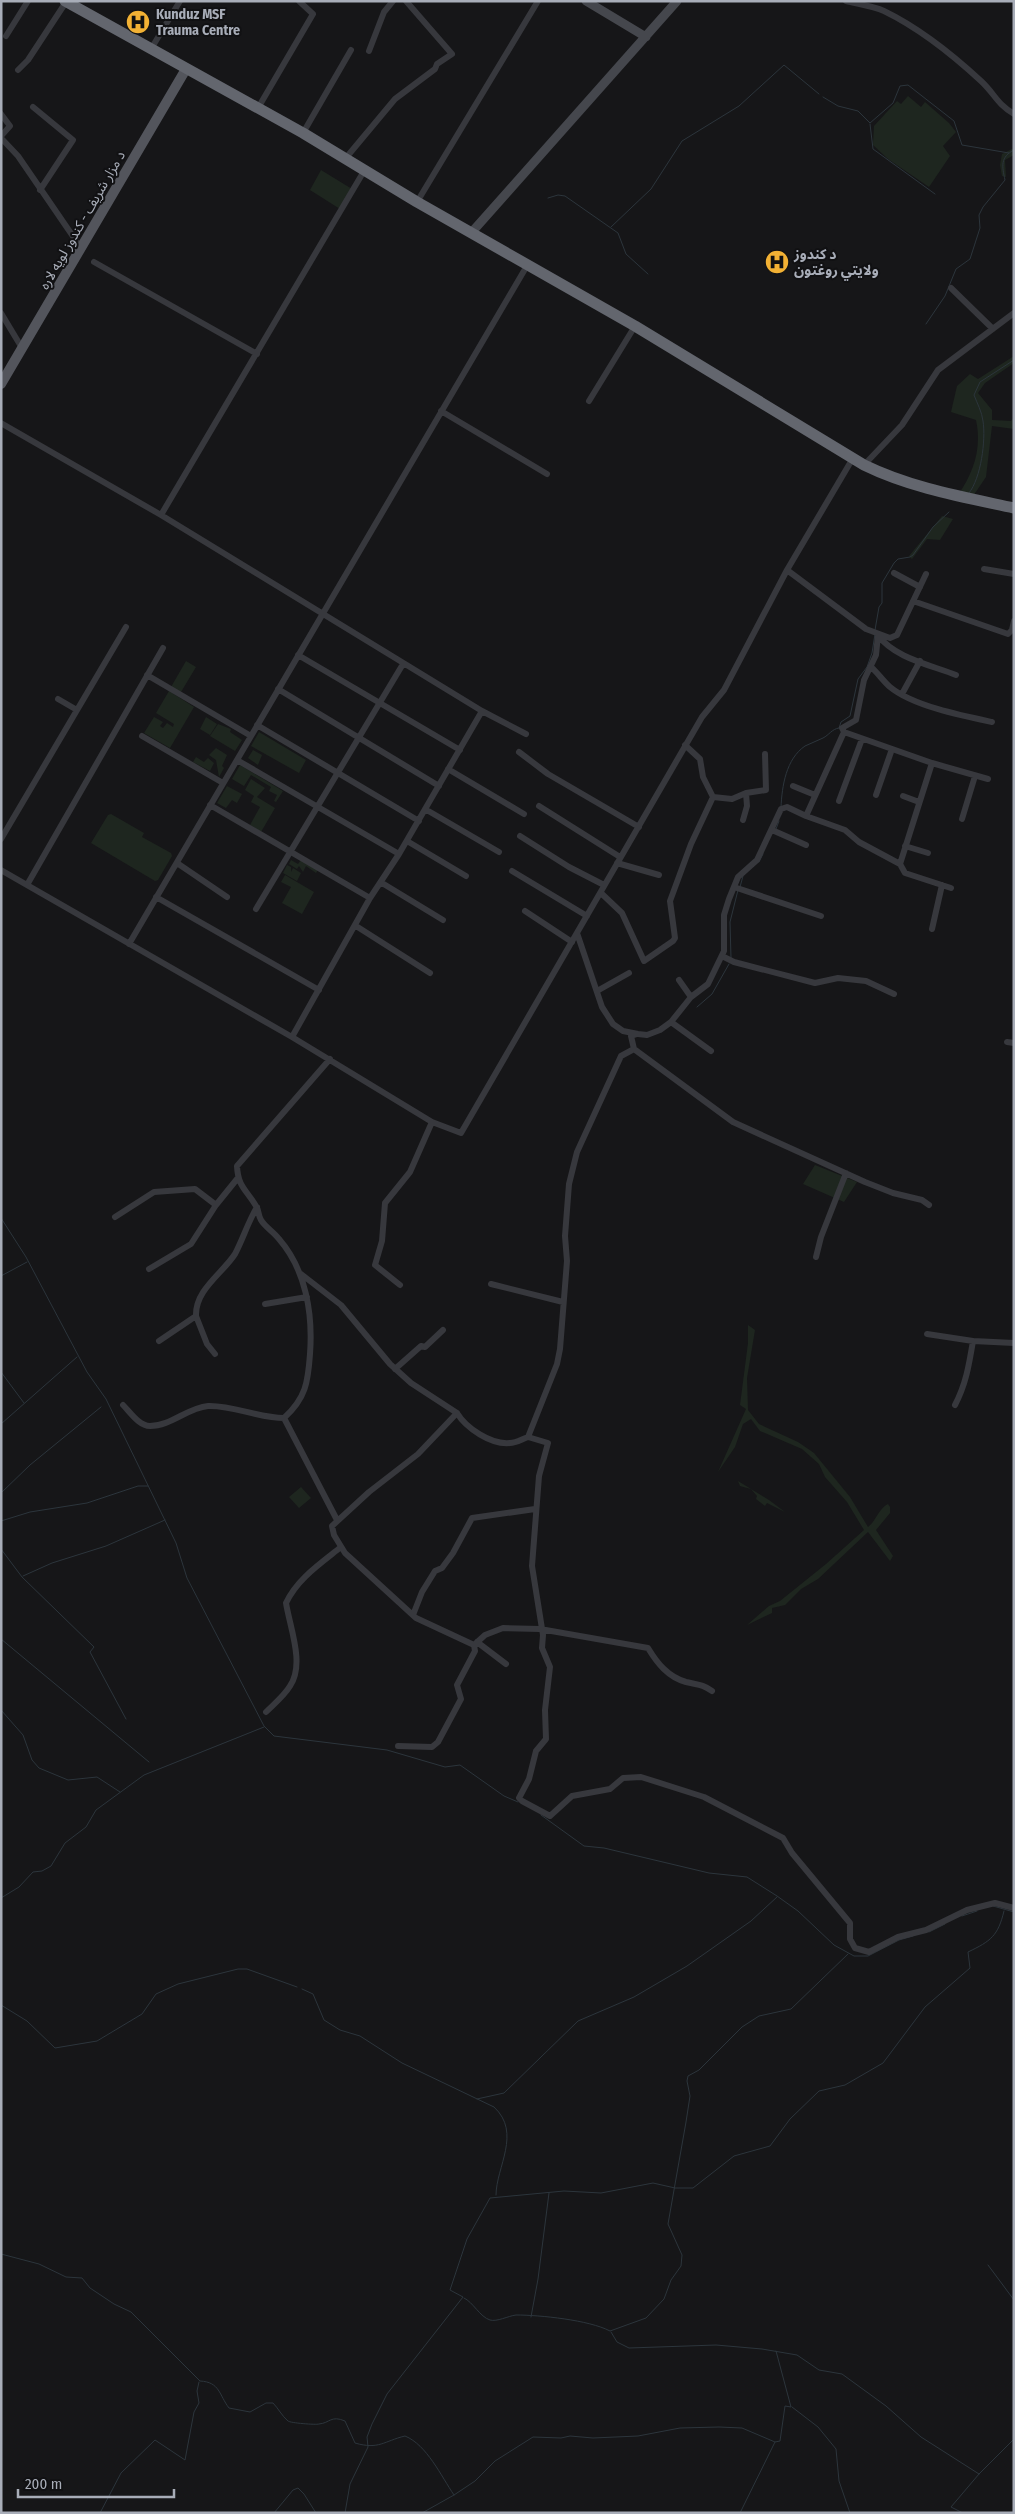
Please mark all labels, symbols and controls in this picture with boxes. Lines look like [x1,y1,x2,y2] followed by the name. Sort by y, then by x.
[156,6,240,39] place label: Kunduz MSF Trauma Centre
[125,9,151,35] hospital icon: Kunduz MSF Trauma Centre
[36,148,129,293] street label: د مزار شریف - کندوز لویه لاره
[793,246,879,281] place label: د کندوز ولایتي روغتون
[764,249,790,275] hospital icon: د کندوز ولایتي روغتون
[18,2466,174,2498] scale bar
[25,2475,62,2493] text: 200 m

